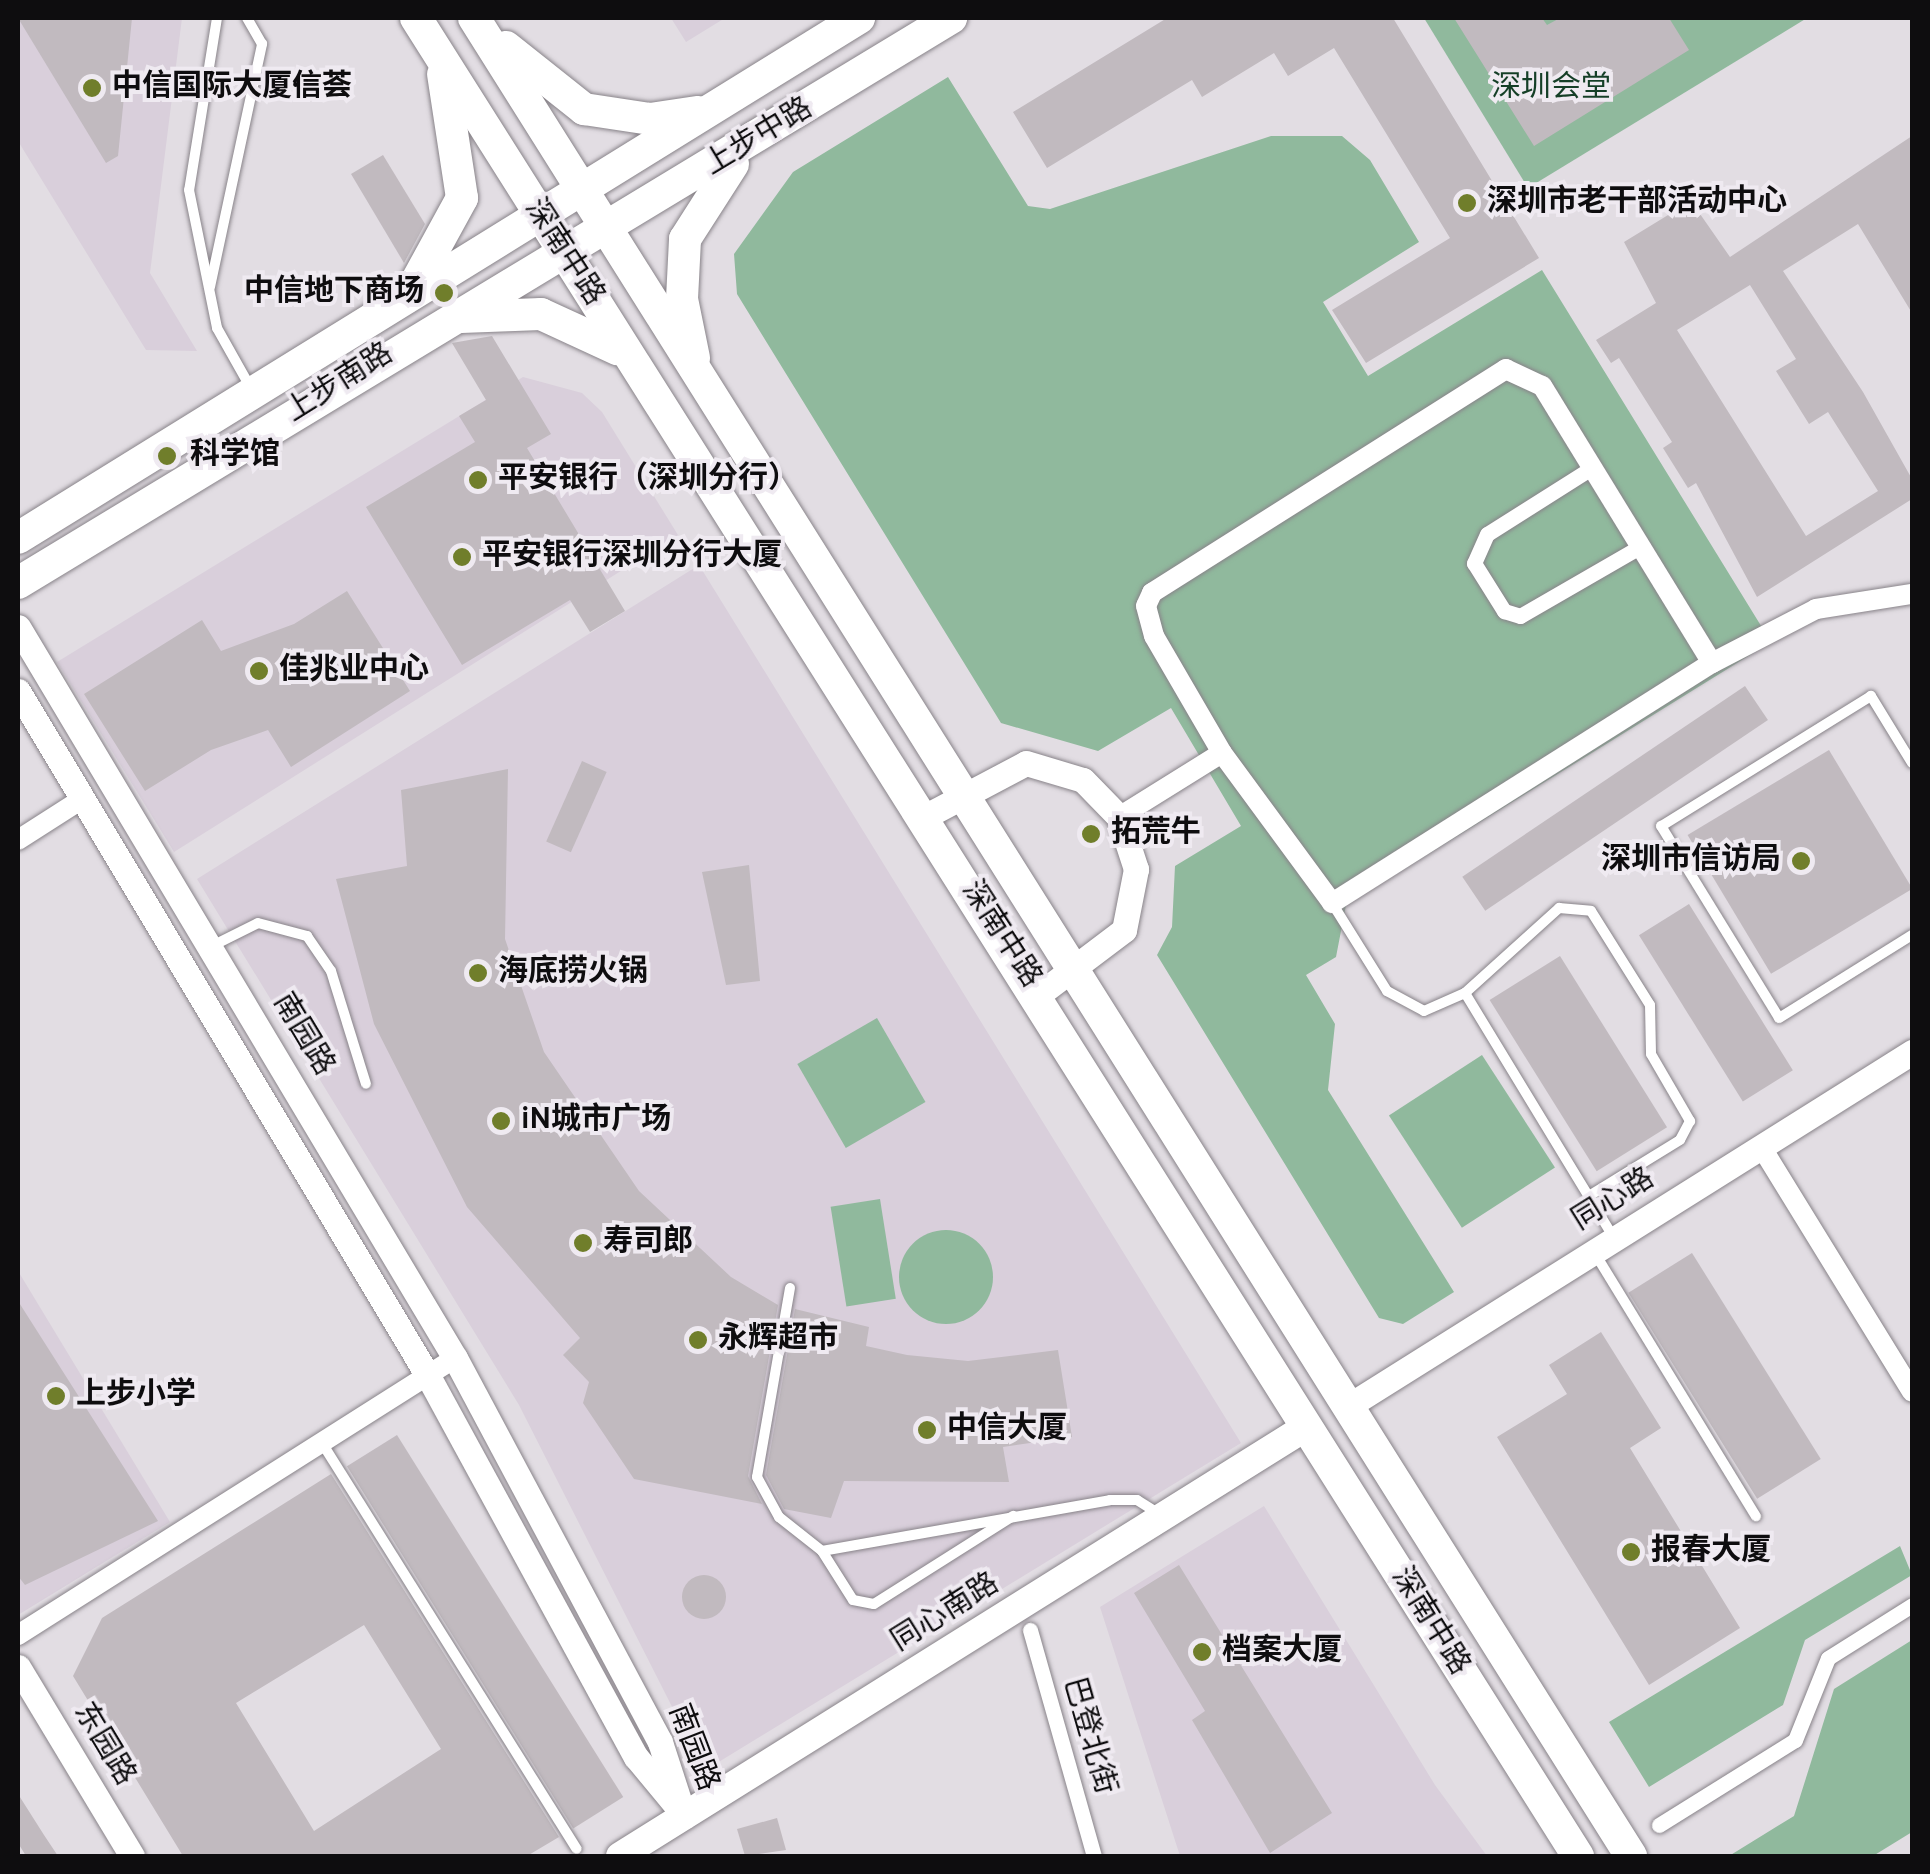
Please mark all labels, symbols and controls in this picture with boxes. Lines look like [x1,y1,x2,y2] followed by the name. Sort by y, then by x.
[112,70,352,106] place label: 中信国际大厦·信荟
[1491,71,1611,107] park label: 深圳会堂
[81,77,103,99] marker: 中信国际大厦·信荟
[698,92,820,184] street label: 上步中路
[1487,185,1787,221] place label: 深圳市老干部活动中心
[1456,192,1478,214] marker: 深圳市老干部活动中心
[515,193,611,313] street label: 深南中路
[244,275,424,311] place label: 中信地下商场
[433,282,455,304] marker: 中信地下商场
[280,337,400,431] street label: 上步南路
[190,438,280,474] place label: 科学馆
[154,443,180,469] marker: 科学馆
[498,462,798,498] place label: 平安银行（深圳分行）
[467,469,489,491] marker: 平安银行（深圳分行）
[482,539,782,575] place label: 平安银行深圳分行大厦
[451,546,473,568] marker: 平安银行深圳分行大厦
[279,653,429,689] place label: 佳兆业中心
[248,660,270,682] marker: 佳兆业中心
[1111,816,1201,852] place label: 拓荒牛
[1080,823,1102,845] marker: 拓荒牛
[1601,843,1781,879] place label: 深圳市信访局
[1790,850,1812,872] marker: 深圳市信访局
[952,875,1048,995] street label: 深南中路
[498,955,648,991] place label: 海底捞火锅
[467,962,489,984] marker: 海底捞火锅
[263,987,341,1083] street label: 南园路
[521,1103,671,1139] place label: iN城市广场
[490,1110,512,1132] marker: iN城市广场
[1566,1162,1662,1240] street label: 同心路
[603,1225,693,1261] place label: 寿司郎
[572,1232,594,1254] marker: 寿司郎
[718,1322,838,1358] place label: 永辉超市
[687,1329,709,1351] marker: 永辉超市
[76,1378,196,1414] place label: 上步小学
[45,1385,67,1407] marker: 上步小学
[947,1412,1067,1448] place label: 中信大厦
[916,1419,938,1441] marker: 中信大厦
[1651,1534,1771,1570] place label: 报春大厦
[1620,1541,1642,1563] marker: 报春大厦
[1382,1562,1476,1682] street label: 深南中路
[886,1567,1006,1661] street label: 同心南路
[1222,1634,1342,1670] place label: 档案大厦
[1191,1641,1213,1663] marker: 档案大厦
[1054,1673,1122,1799] street label: 巴登北街
[64,1697,142,1793] street label: 东园路
[659,1700,725,1796] street label: 南园路

